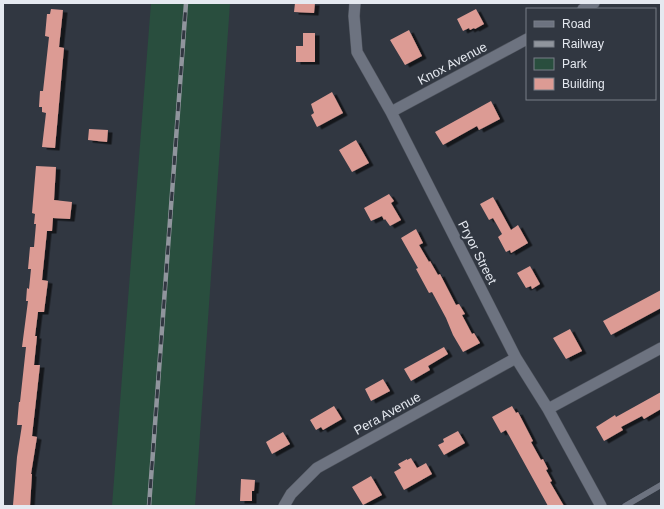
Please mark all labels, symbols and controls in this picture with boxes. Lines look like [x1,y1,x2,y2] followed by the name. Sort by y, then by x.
[526,8,656,100] legend
[562,17,591,31] text: Road
[562,37,604,51] text: Railway
[415,39,489,88] street label: Knox Avenue
[562,57,588,71] text: Park
[562,77,605,91] text: Building
[455,218,500,287] street label: Pryor Street
[351,389,423,438] street label: Pera Avenue

